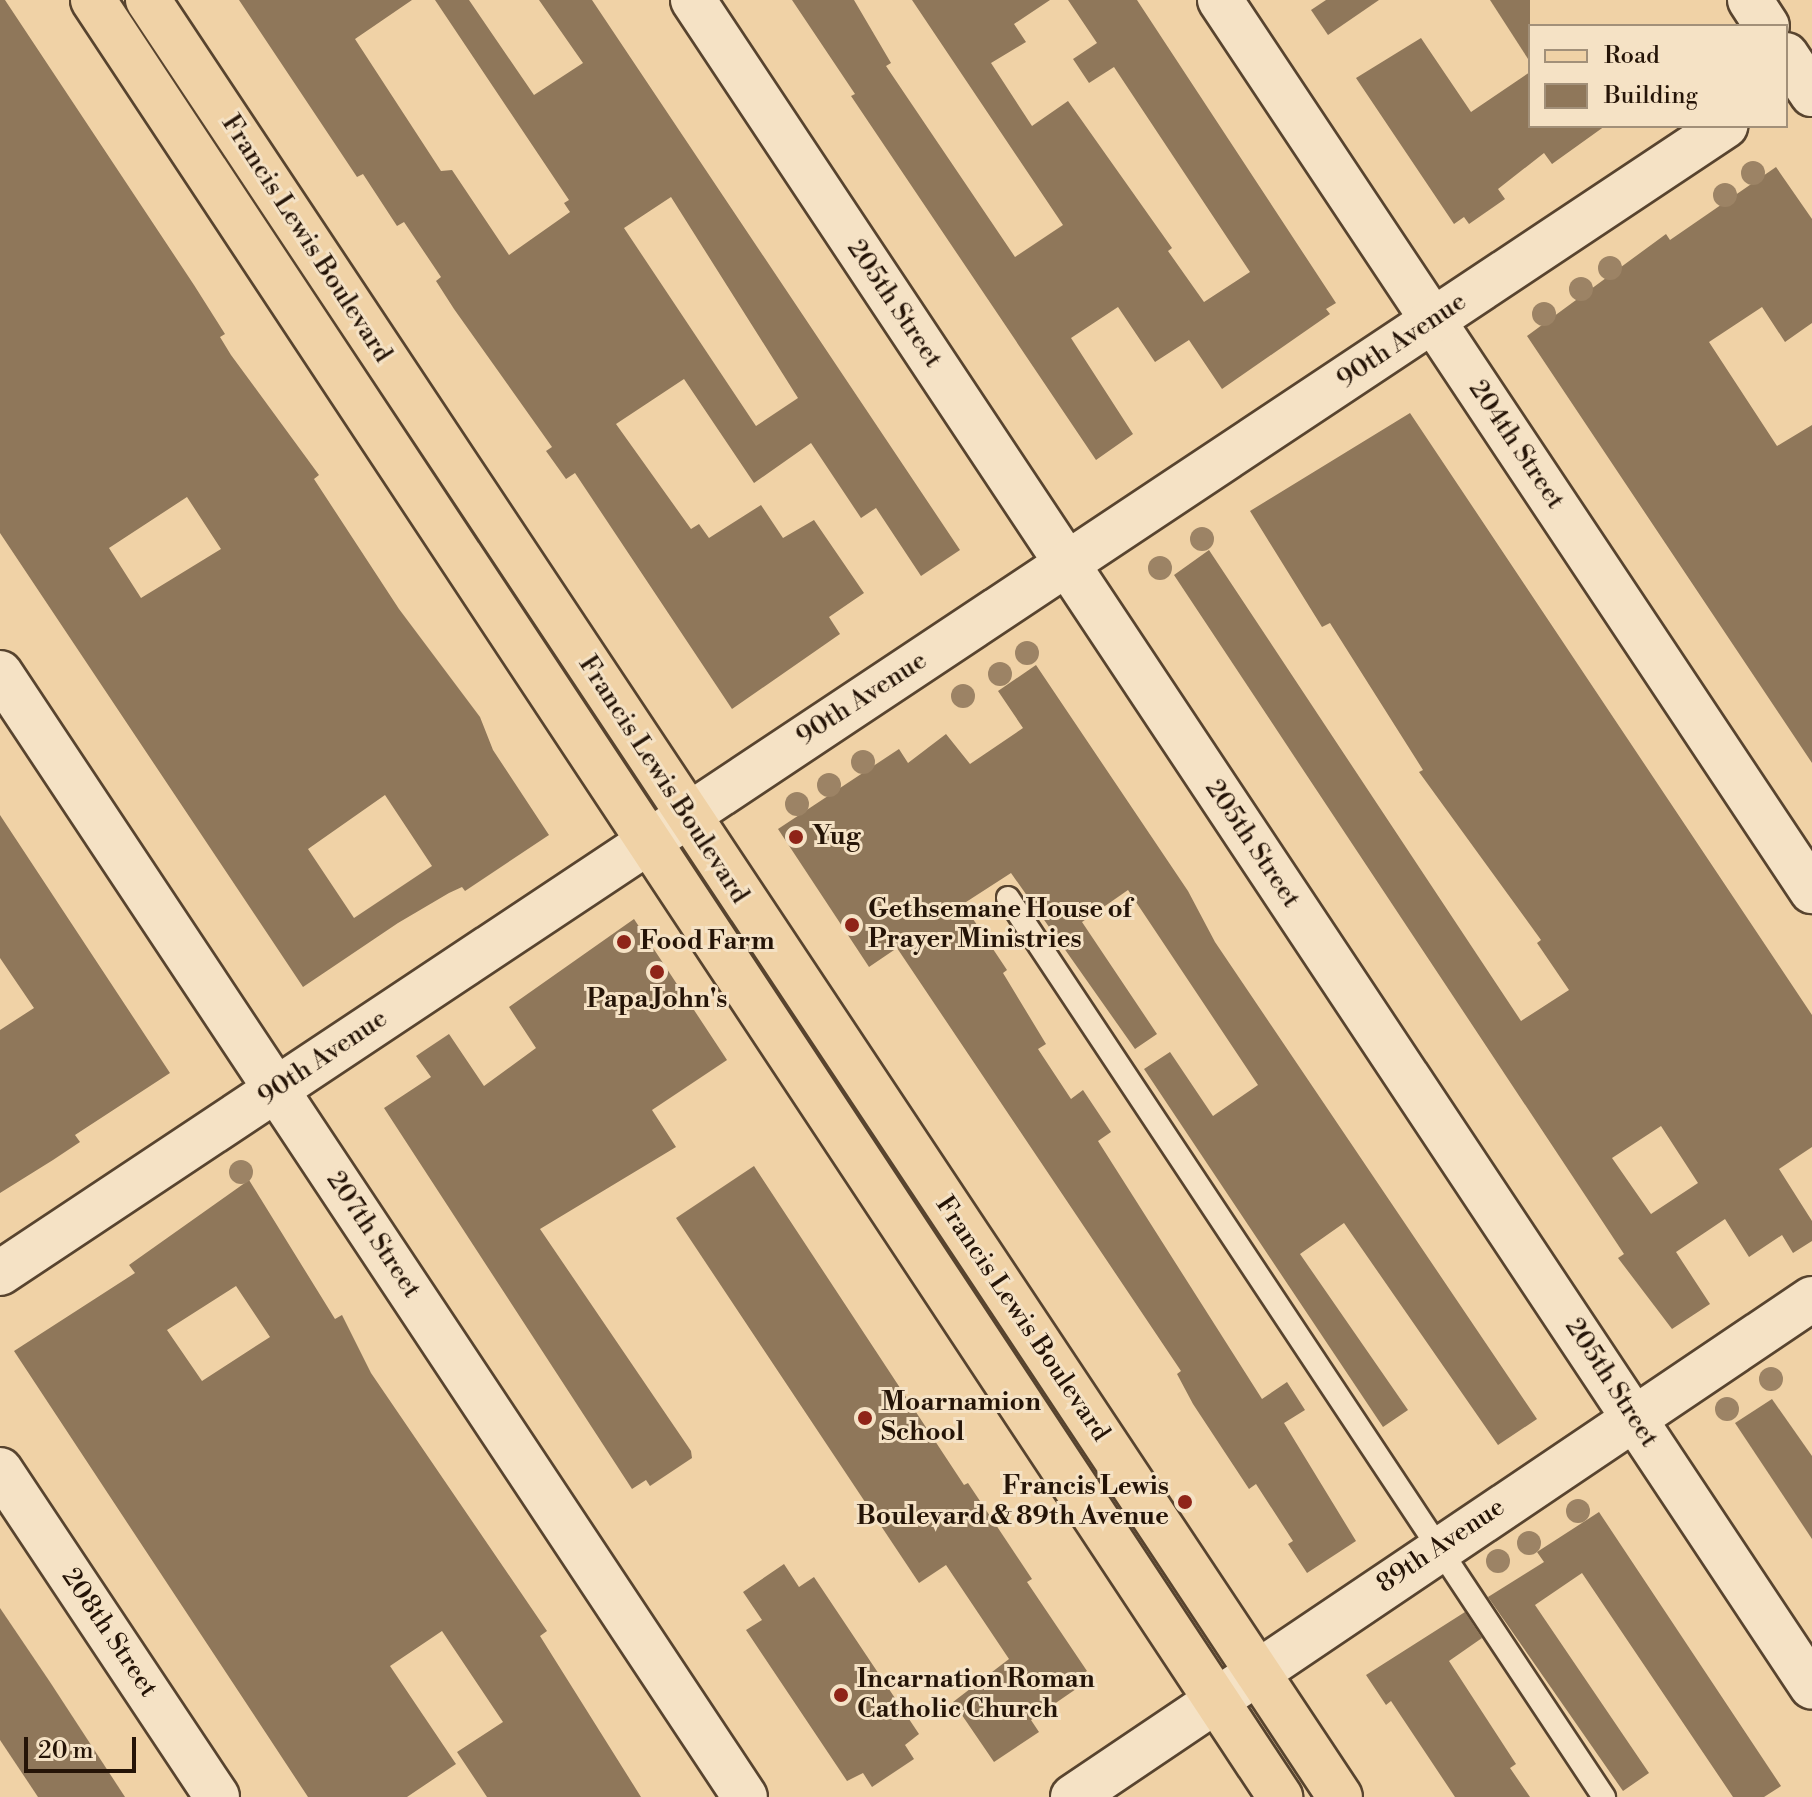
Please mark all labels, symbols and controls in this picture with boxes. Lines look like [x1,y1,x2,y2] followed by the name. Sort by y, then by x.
[1528,24,1788,128] legend
[1604,41,1660,71] text: Road
[1604,81,1698,111] text: Building
[214,109,398,369] street label: Francis Lewis Boulevard
[840,234,948,374] street label: 205th Street
[1331,286,1473,396] street label: 90th Avenue
[1462,375,1570,515] street label: 204th Street
[791,645,933,753] street label: 90th Avenue
[571,650,755,910] street label: Francis Lewis Boulevard
[1198,774,1306,914] street label: 205th Street
[812,821,860,853] place label: Yug
[787,828,805,846] marker: Yug
[868,894,1131,956] place label: Gethsemane House of Prayer Ministries
[843,916,861,934] marker: Gethsemane House of Prayer Ministries
[640,926,775,958] place label: Food Farm
[615,933,633,951] marker: Food Farm
[648,963,666,981] marker: Papa John's
[587,984,727,1016] place label: Papa John's
[252,1003,394,1113] street label: 90th Avenue
[319,1166,427,1304] street label: 207th Street
[928,1191,1116,1447] street label: Francis Lewis Boulevard
[1558,1313,1664,1453] street label: 205th Street
[881,1387,1041,1448] place label: Moarnamion School
[856,1409,874,1427] marker: Moarnamion School
[856,1471,1169,1532] place label: Francis Lewis Boulevard & 89th Avenue
[1371,1492,1511,1600] street label: 89th Avenue
[1176,1493,1194,1511] marker: Francis Lewis Boulevard & 89th Avenue
[54,1563,164,1703] street label: 208th Street
[857,1664,1095,1726] place label: Incarnation Roman Catholic Church
[832,1686,850,1704] marker: Incarnation Roman Catholic Church
[28,1721,140,1771] scale bar
[38,1736,94,1766] text: 20 m

